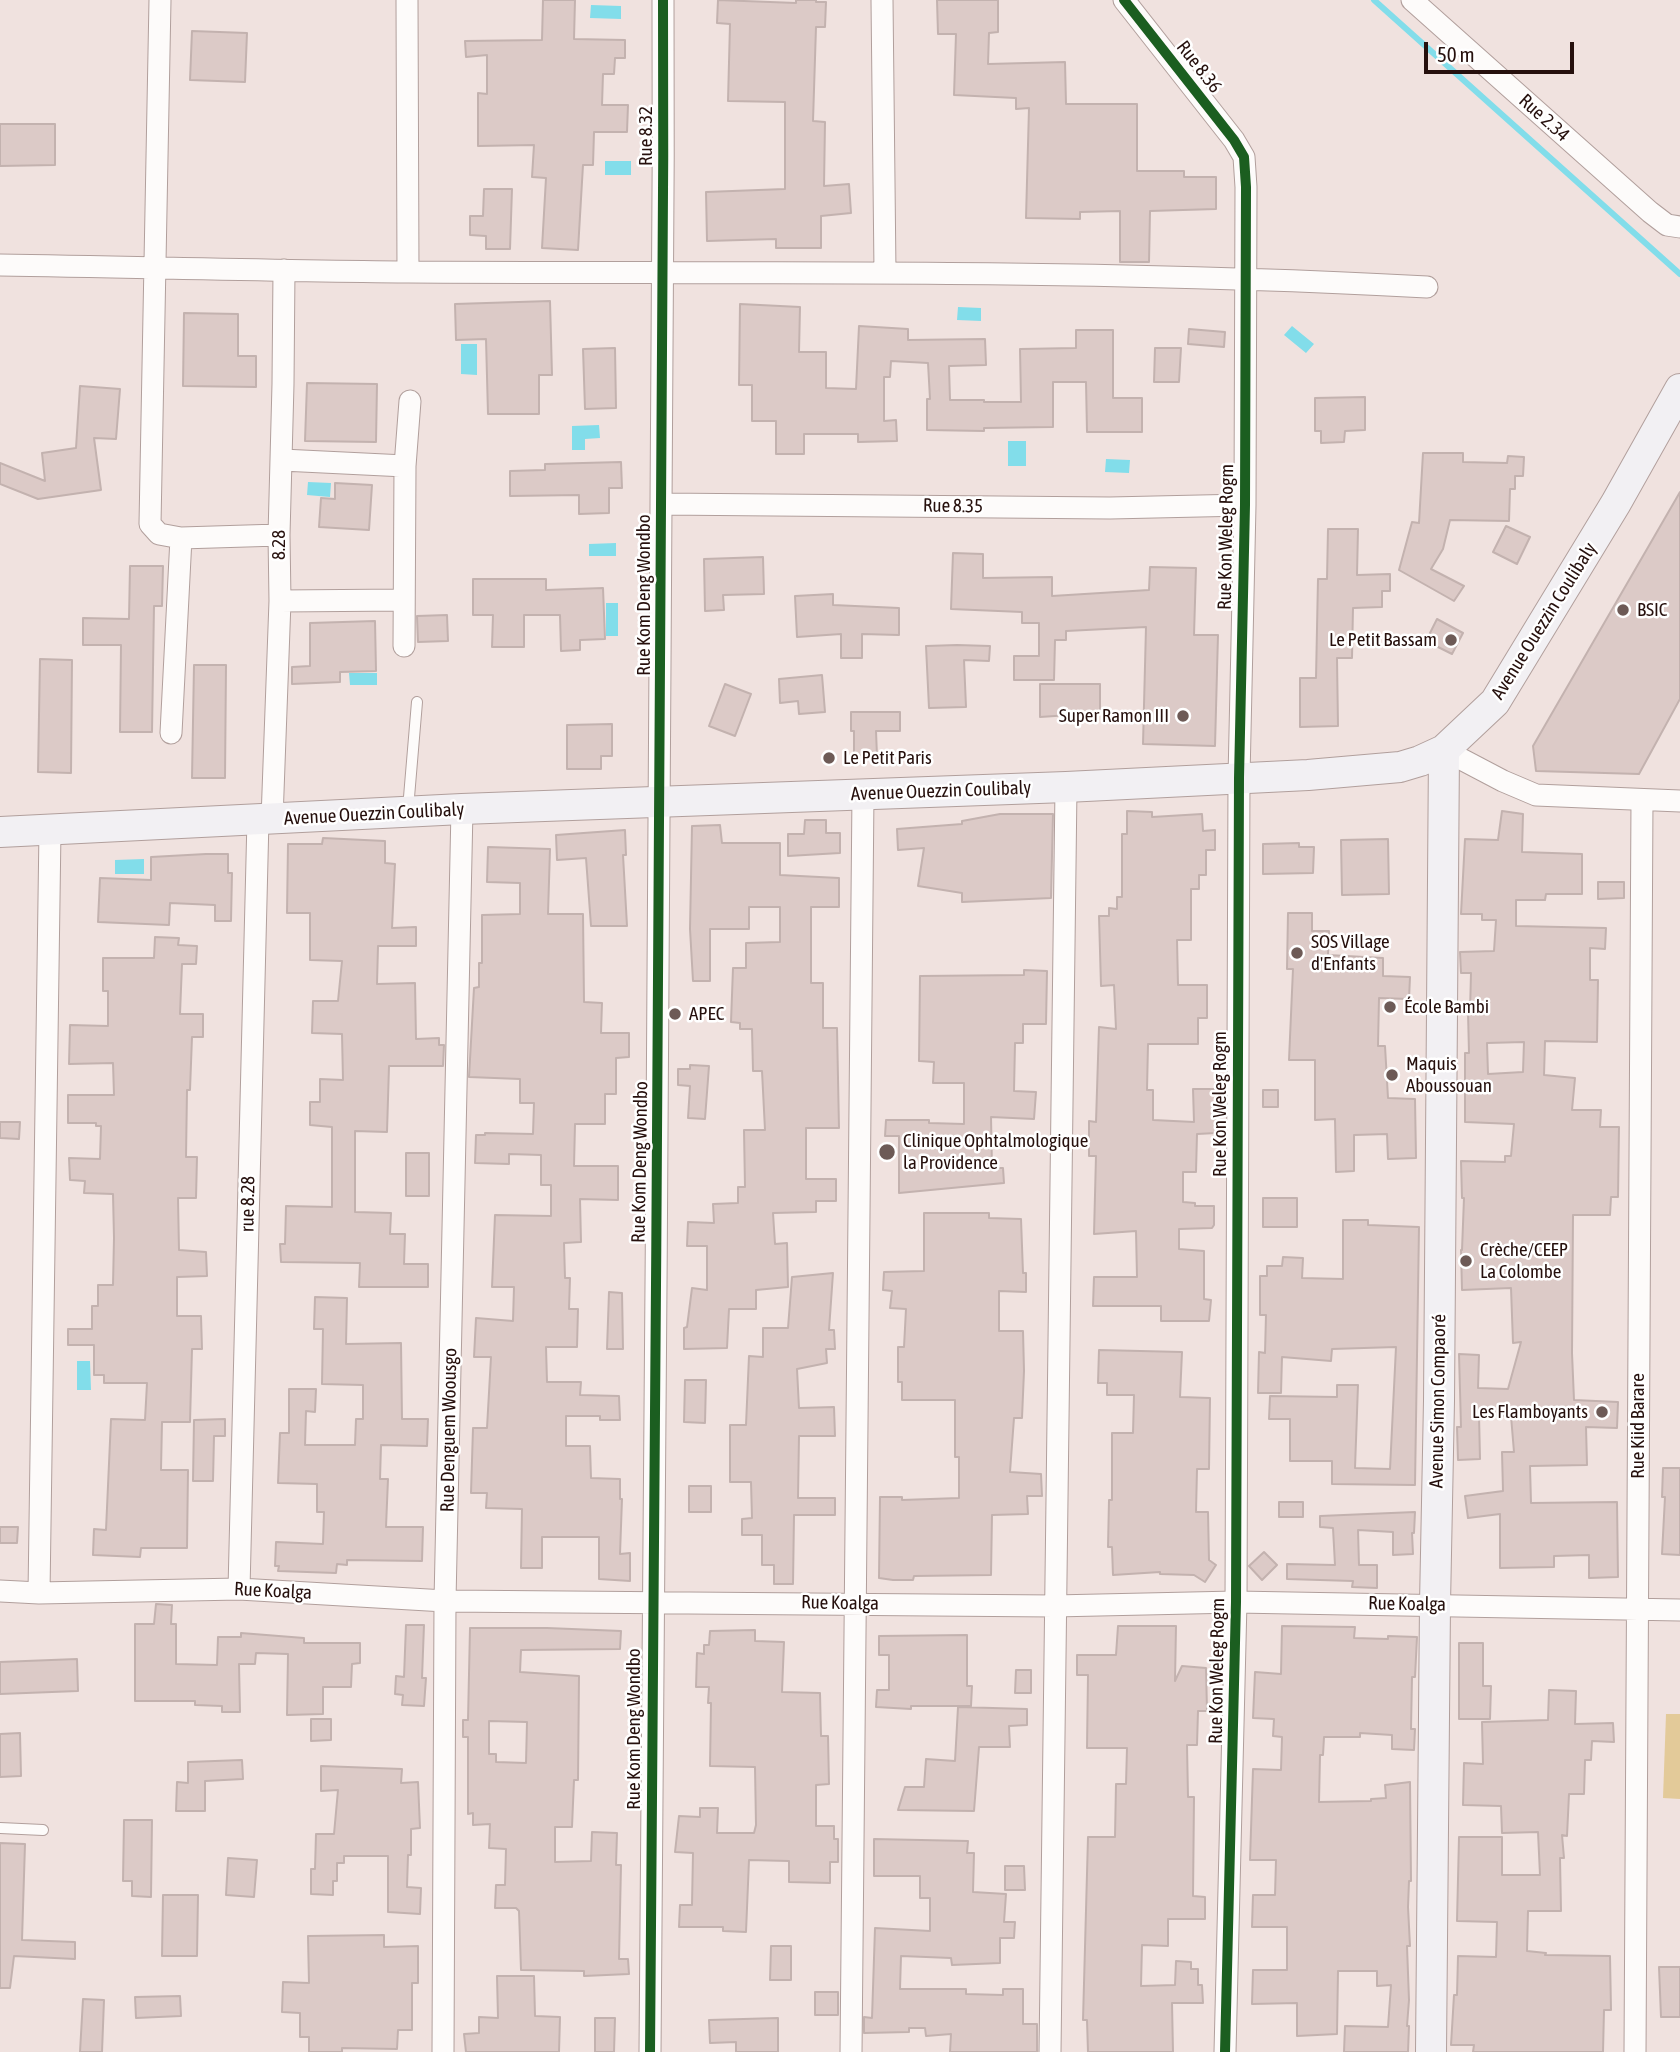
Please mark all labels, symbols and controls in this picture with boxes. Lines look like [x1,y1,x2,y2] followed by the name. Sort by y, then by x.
[1428,28,1578,72] scale bar
[1172,36,1226,98] street label: Rue 8.36
[1437,42,1475,66] text: 50 m
[1514,89,1574,147] street label: Rue 2.34
[635,106,657,166] street label: Rue 8.32
[1213,464,1239,610] street label: Rue Kon Weleg Rogm
[923,494,983,518] street label: Rue 8.35
[633,514,655,676] street label: Rue Kom Deng Wondbo
[268,530,290,560] street label: 8.28
[1486,538,1602,704] street label: Avenue Ouezzin Coulibaly
[1637,599,1667,621] place label: BSIC
[1615,602,1631,618] marker: BSIC
[1329,629,1437,651] place label: Le Petit Bassam
[1443,632,1459,648] marker: Le Petit Bassam
[1059,705,1169,727] place label: Super Ramon III
[1175,708,1191,724] marker: Super Ramon III
[843,747,932,769] place label: Le Petit Paris
[821,750,837,766] marker: Le Petit Paris
[850,776,1032,806] street label: Avenue Ouezzin Coulibaly
[283,798,465,830] street label: Avenue Ouezzin Coulibaly
[1311,931,1390,975] place label: SOS Village d'Enfants
[1289,945,1305,961] marker: SOS Village d'Enfants
[1404,996,1489,1018] place label: École Bambi
[1382,999,1398,1015] marker: École Bambi
[689,1003,724,1025] place label: APEC
[667,1006,683,1022] marker: APEC
[1209,1031,1231,1177] street label: Rue Kon Weleg Rogm
[1406,1053,1492,1097] place label: Maquis Aboussouan
[1384,1067,1400,1083] marker: Maquis Aboussouan
[627,1081,653,1243] street label: Rue Kom Deng Wondbo
[903,1130,1088,1174] place label: Clinique Ophtalmologique la Providence
[877,1142,897,1162] marker: Clinique Ophtalmologique la Providence
[236,1176,260,1232] street label: rue 8.28
[1480,1239,1568,1283] place label: Crèche/CEEP La Colombe
[1458,1253,1474,1269] marker: Crèche/CEEP La Colombe
[1425,1314,1451,1488] street label: Avenue Simon Compaoré
[436,1348,462,1512] street label: Rue Denguem Woousgo
[1627,1373,1649,1479] street label: Rue Kiid Barare
[1472,1401,1588,1423] place label: Les Flamboyants
[1594,1404,1610,1420] marker: Les Flamboyants
[233,1578,313,1604] street label: Rue Koalga
[801,1591,879,1615] street label: Rue Koalga
[1368,1592,1446,1616] street label: Rue Koalga
[1204,1598,1230,1744] street label: Rue Kon Weleg Rogm
[623,1648,645,1810] street label: Rue Kom Deng Wondbo

